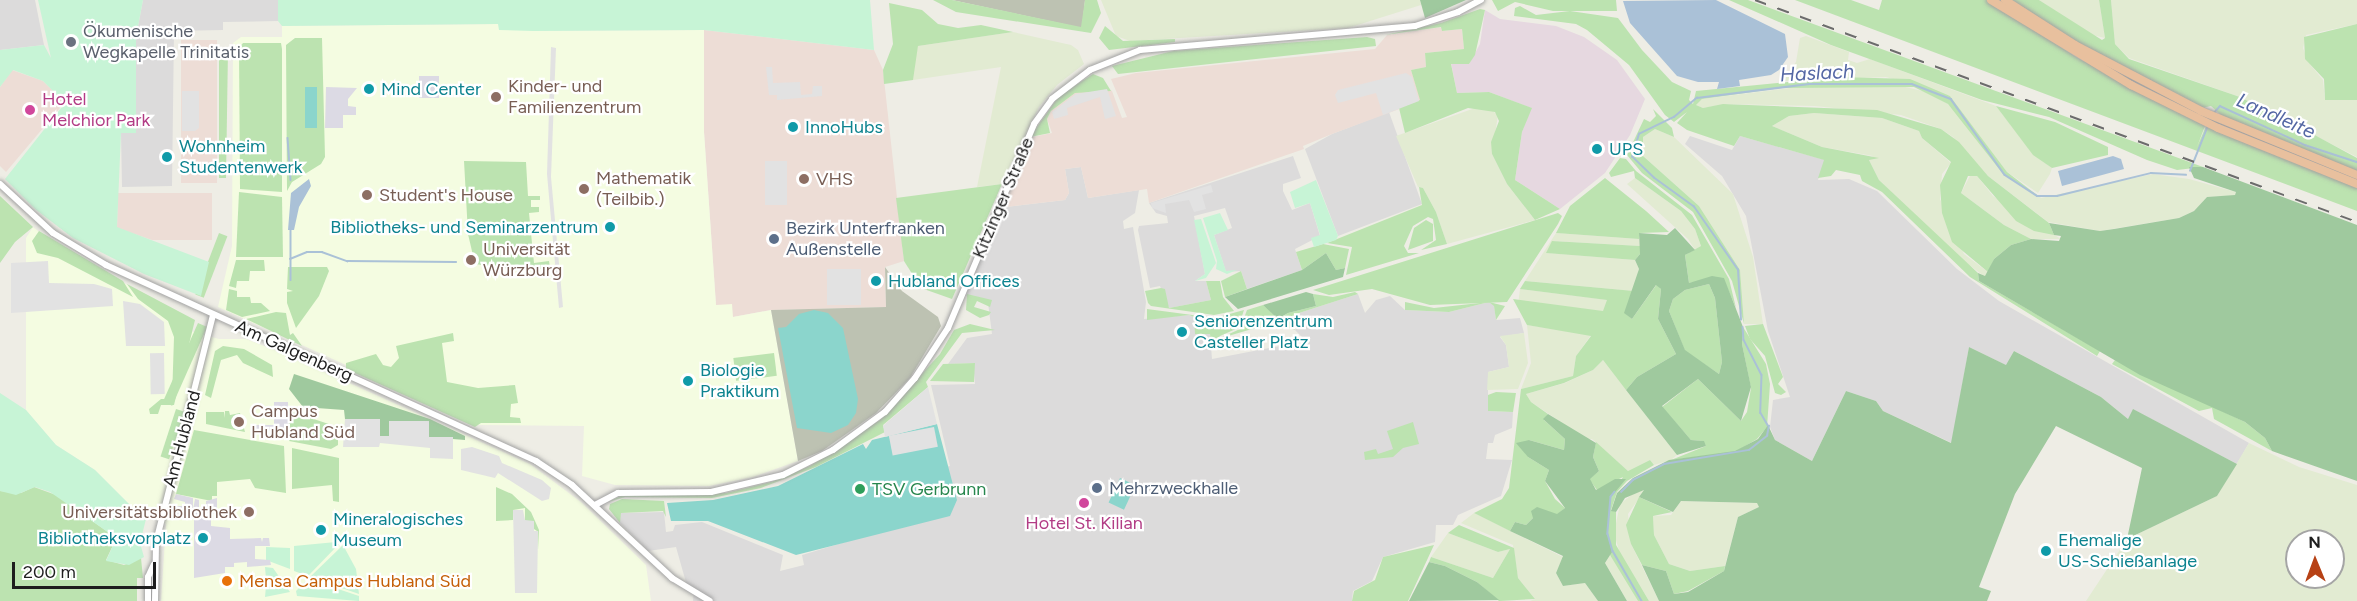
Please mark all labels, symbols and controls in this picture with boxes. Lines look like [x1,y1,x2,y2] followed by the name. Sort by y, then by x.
[83,21,249,63] place label: Ökumenische Wegkapelle Trinitatis
[64,35,78,49] marker: Ökumenische Wegkapelle Trinitatis
[1779,59,1855,87] water label: Haslach
[508,76,641,118] place label: Kinder- und Familienzentrum
[381,78,481,100] place label: Mind Center
[362,82,376,96] marker: Mind Center
[2233,88,2319,144] water label: Landleite
[42,89,150,132] place label: Hotel Melchior Park
[489,90,503,104] marker: Kinder- und Familienzentrum
[23,103,37,117] marker: Hotel Melchior Park
[805,116,883,138] place label: InnoHubs
[786,120,800,134] marker: InnoHubs
[968,134,1038,262] street label: Kitzinger Straße
[179,136,302,178] place label: Wohnheim Studentenwerk
[1609,138,1643,160] place label: UPS
[1590,142,1604,156] marker: UPS
[160,150,174,164] marker: Wohnheim Studentenwerk
[596,168,691,210] place label: Mathematik (Teilbib.)
[816,168,853,190] place label: VHS
[797,172,811,186] marker: VHS
[577,182,591,196] marker: Mathematik (Teilbib.)
[379,184,513,206] place label: Student's House
[360,188,374,202] marker: Student's House
[330,216,598,238] place label: Bibliotheks- und Seminarzentrum
[786,218,945,260] place label: Bezirk Unterfranken Außenstelle
[603,220,617,234] marker: Bibliotheks- und Seminarzentrum
[767,232,781,246] marker: Bezirk Unterfranken Außenstelle
[483,239,570,282] place label: Universität Würzburg
[464,253,478,267] marker: Universität Würzburg
[888,270,1020,292] place label: Hubland Offices
[869,274,883,288] marker: Hubland Offices
[1194,311,1332,354] place label: Seniorenzentrum Casteller Platz
[232,315,356,387] street label: Am Galgenberg
[1175,325,1189,339] marker: Seniorenzentrum Casteller Platz
[700,360,779,403] place label: Biologie Praktikum
[681,374,695,388] marker: Biologie Praktikum
[159,388,205,490] street label: Am Hubland
[251,401,355,444] place label: Campus Hubland Süd
[232,415,246,429] marker: Campus Hubland Süd
[1109,477,1238,499] place label: Mehrzweckhalle
[872,478,986,500] place label: TSV Gerbrunn
[1090,481,1104,495] marker: Mehrzweckhalle
[853,482,867,496] marker: TSV Gerbrunn
[1077,496,1091,510] marker: Hotel St. Kilian
[62,501,237,523] place label: Universitätsbibliothek
[242,505,256,519] marker: Universitätsbibliothek
[333,509,463,552] place label: Mineralogisches Museum
[1025,512,1143,534] place label: Hotel St. Kilian
[314,523,328,537] marker: Mineralogisches Museum
[38,527,191,549] place label: Bibliotheksvorplatz
[2285,529,2345,589] north arrow
[2058,530,2197,572] place label: Ehemalige US-Schießanlage
[196,531,210,545] marker: Bibliotheksvorplatz
[2308,533,2321,552] text: N
[2039,544,2053,558] marker: Ehemalige US-Schießanlage
[15,550,159,588] scale bar
[23,561,76,583] text: 200 m
[239,570,471,592] place label: Mensa Campus Hubland Süd
[220,574,234,588] marker: Mensa Campus Hubland Süd

